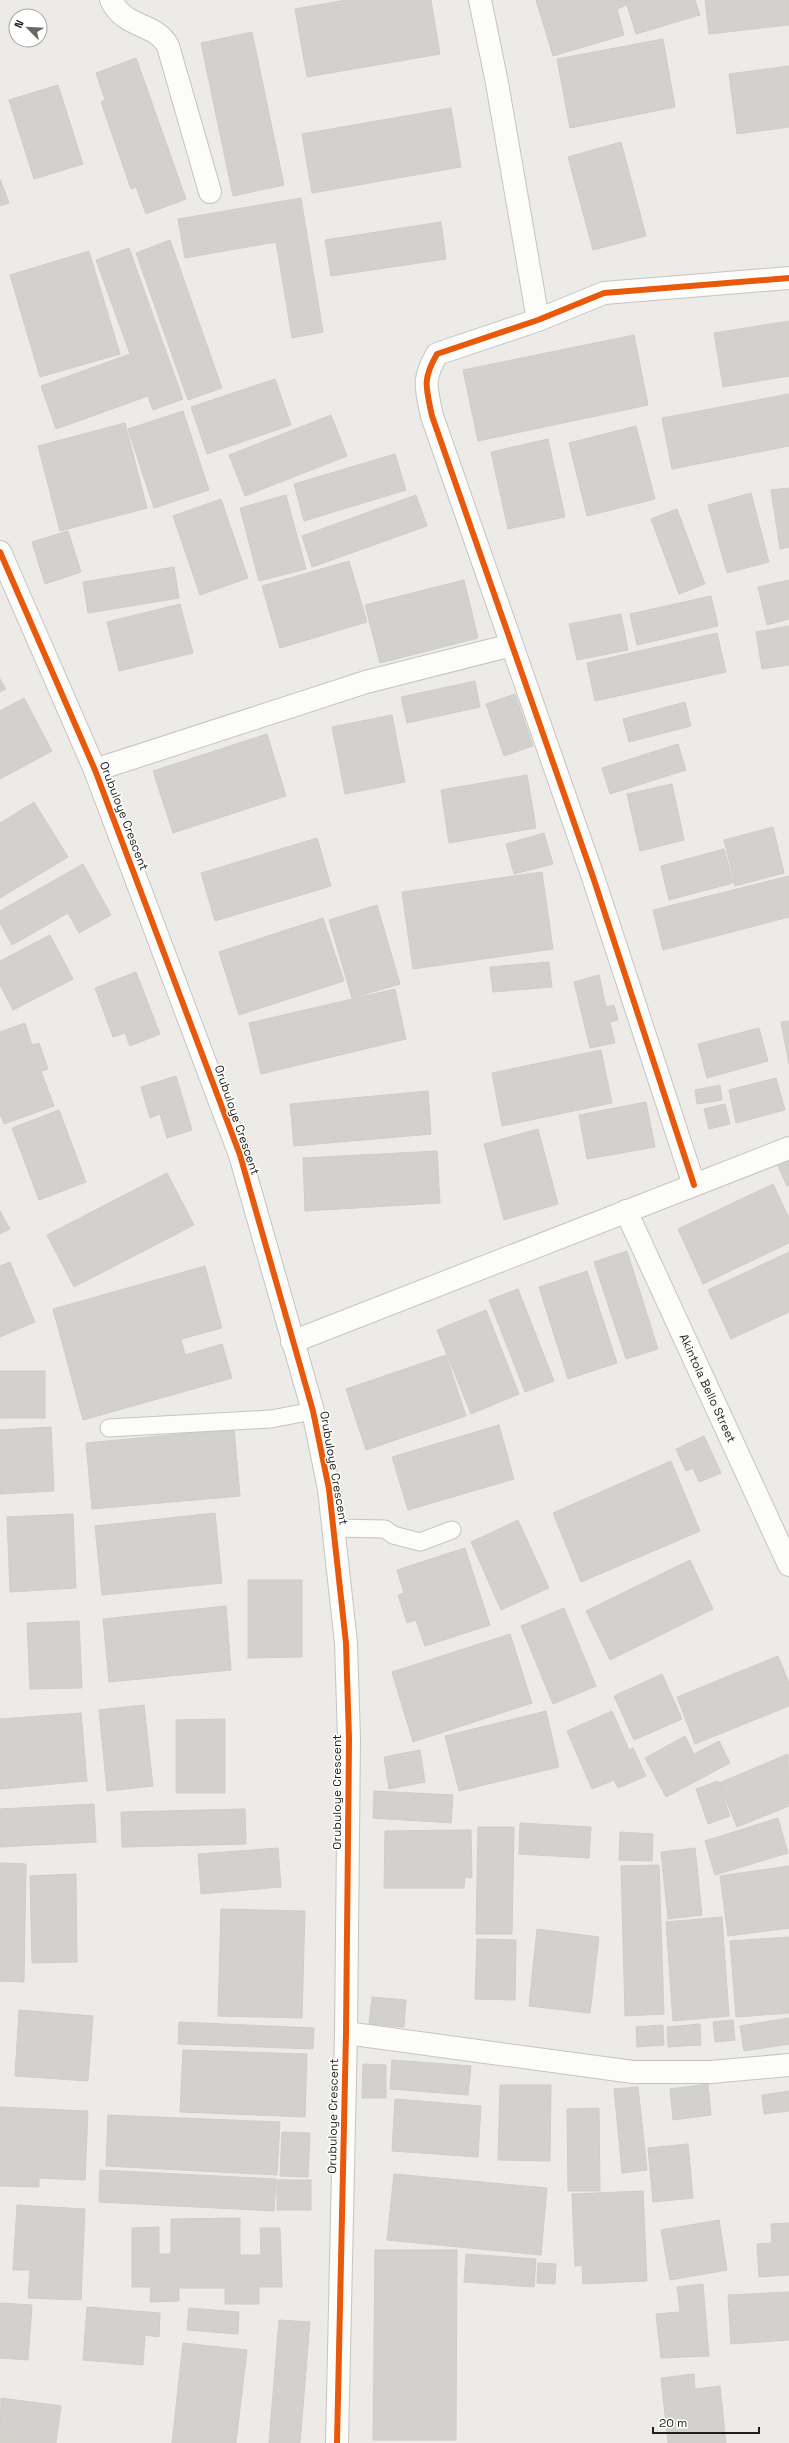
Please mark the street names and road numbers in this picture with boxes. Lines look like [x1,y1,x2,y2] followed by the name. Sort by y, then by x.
[96,759,152,873] street label: Orubuloye Crescent
[211,1063,263,1177] street label: Orubuloye Crescent
[676,1331,740,1445] street label: Akintola Bello Street
[316,1410,352,1526] street label: Orubuloye Crescent
[329,1734,345,1850] street label: Orubuloye Crescent
[324,2058,342,2174] street label: Orubuloye Crescent

